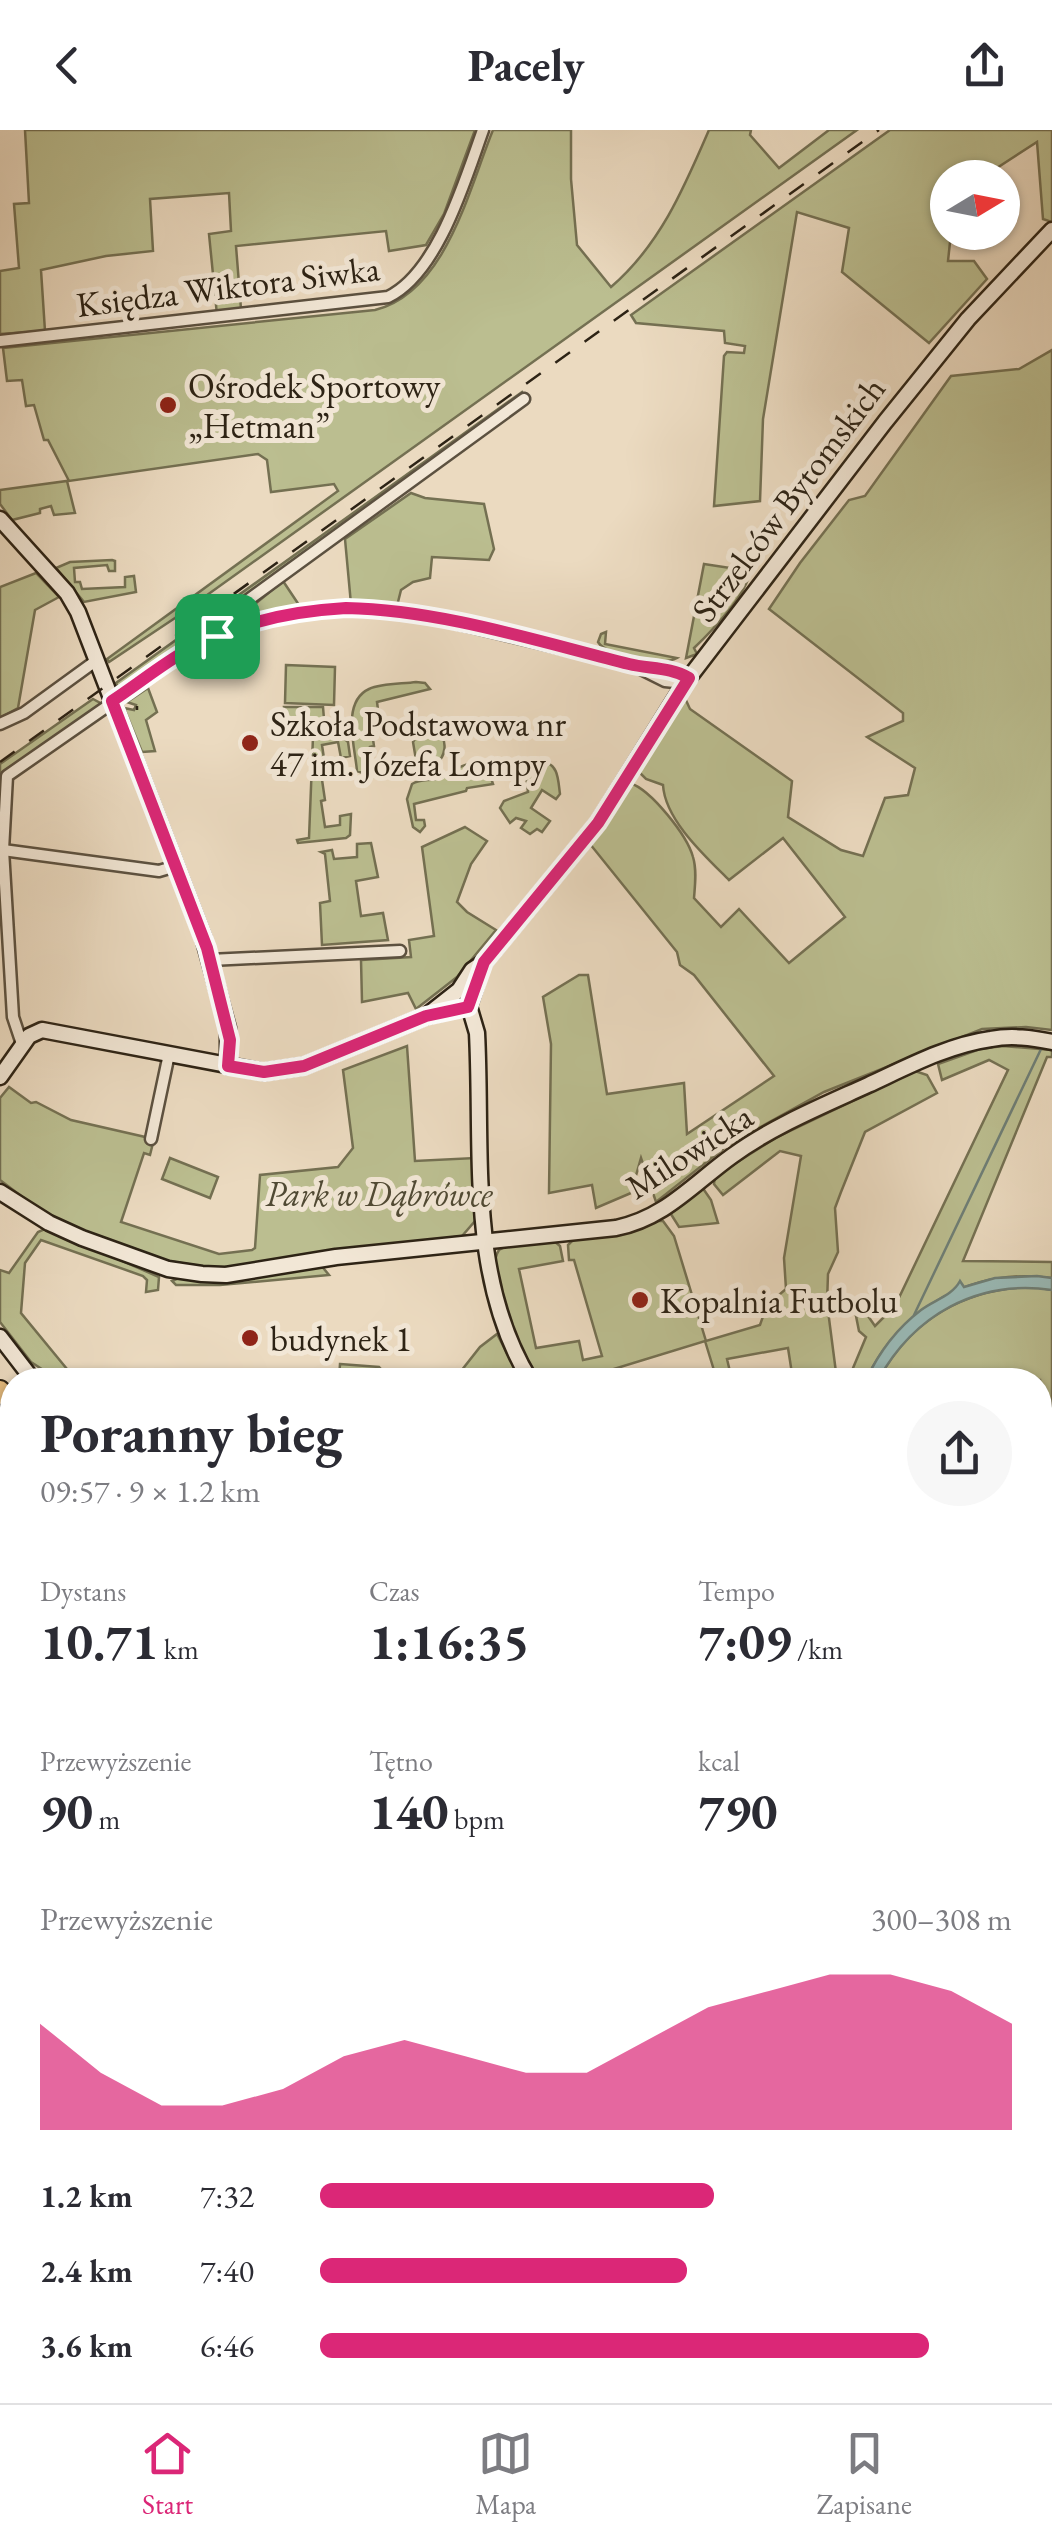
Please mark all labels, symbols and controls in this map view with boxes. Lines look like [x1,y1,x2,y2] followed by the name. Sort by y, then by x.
[468,36,584,94] text: Pacely
[40,38,95,93] icon: back
[957,38,1012,93] icon: share
[930,160,1020,250] north arrow
[930,160,1020,250] map controls
[74,245,382,327] street label: Księdza Wiktora Siwka
[188,363,441,448] place label: Ośrodek Sportowy „Hetman”
[681,367,895,631] street label: Strzelców Bytomskich
[157,394,179,416] marker: Ośrodek Sportowy „Hetman”
[175,594,260,679] pin
[190,609,245,664] icon: arrive
[270,701,566,786] place label: Szkoła Podstawowa nr 47 im. Józefa Lompy
[239,732,261,754] marker: Szkoła Podstawowa nr 47 im. Józefa Lompy
[617,1093,761,1209] street label: Milowicka
[265,1171,494,1217] park label: Park w Dąbrówce
[660,1278,899,1323] place label: Kopalnia Futbolu
[629,1289,651,1311] marker: Kopalnia Futbolu
[270,1316,412,1361] place label: budynek 1
[239,1327,261,1349] marker: budynek 1
[40,1397,343,1468] text: Poranny bieg
[907,1401,1012,1506] button: share
[40,1470,260,1512] text: 09:57 · 9 × 1.2 km
[40,1573,126,1609] text: Dystans
[369,1573,420,1609] text: Czas
[698,1573,775,1609] text: Tempo
[40,1609,158,1674] text: 10.71
[369,1609,529,1674] text: 1:16:35
[698,1609,791,1674] text: 7:09
[158,1631,199,1667] text: km
[791,1631,843,1667] text: /km
[40,1743,191,1779] text: Przewyższenie
[369,1743,433,1779] text: Tętno
[698,1743,740,1779] text: kcal
[40,1779,93,1844] text: 90
[369,1779,448,1844] text: 140
[698,1779,777,1844] text: 790
[93,1801,120,1837] text: m
[448,1801,505,1837] text: bpm
[40,1898,213,1940] text: Przewyższenie
[871,1898,1012,1940] text: 300–308 m
[40,2175,133,2217] text: 1.2 km
[200,2175,254,2217] text: 7:32
[40,2250,133,2292] text: 2.4 km
[200,2250,254,2292] text: 7:40
[40,2325,133,2367] text: 3.6 km
[200,2325,254,2367] text: 6:46
[140,2426,195,2522] tab: Start
[475,2426,536,2522] tab: Mapa
[816,2426,912,2522] tab: Zapisane

